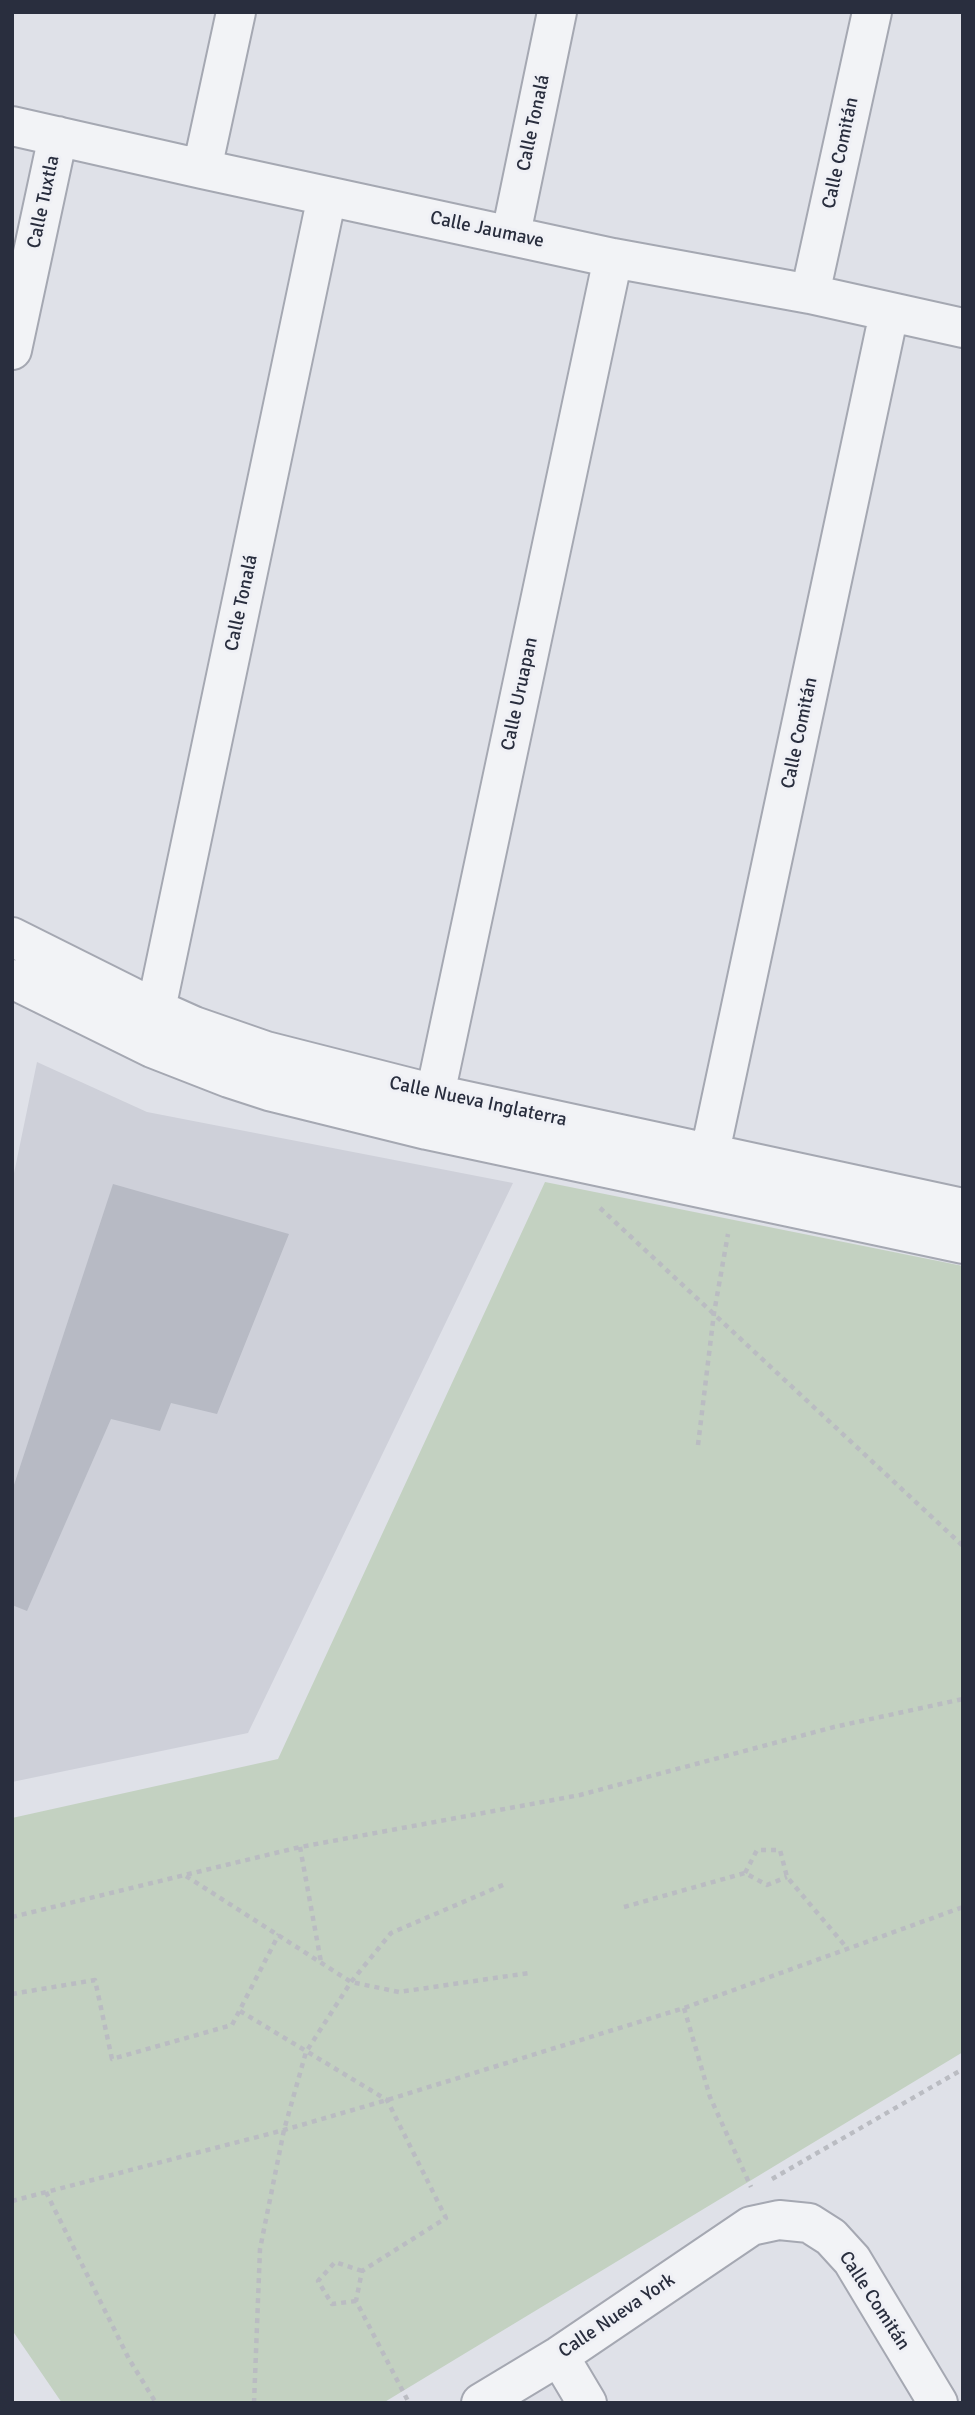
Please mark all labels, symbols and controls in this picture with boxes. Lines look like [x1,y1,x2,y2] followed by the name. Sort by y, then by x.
[513,73,555,173] street label: Calle Tonalá
[818,95,864,211] street label: Calle Comitán
[23,154,65,250] street label: Calle Tuxtla
[428,207,546,253] street label: Calle Jaumave
[221,553,263,653] street label: Calle Tonalá
[497,635,543,753] street label: Calle Uruapan
[777,675,823,791] street label: Calle Comitán
[387,1072,569,1132] street label: Calle Nueva Inglaterra
[834,2247,914,2355] street label: Calle Comitán
[555,2269,679,2363] street label: Calle Nueva York

